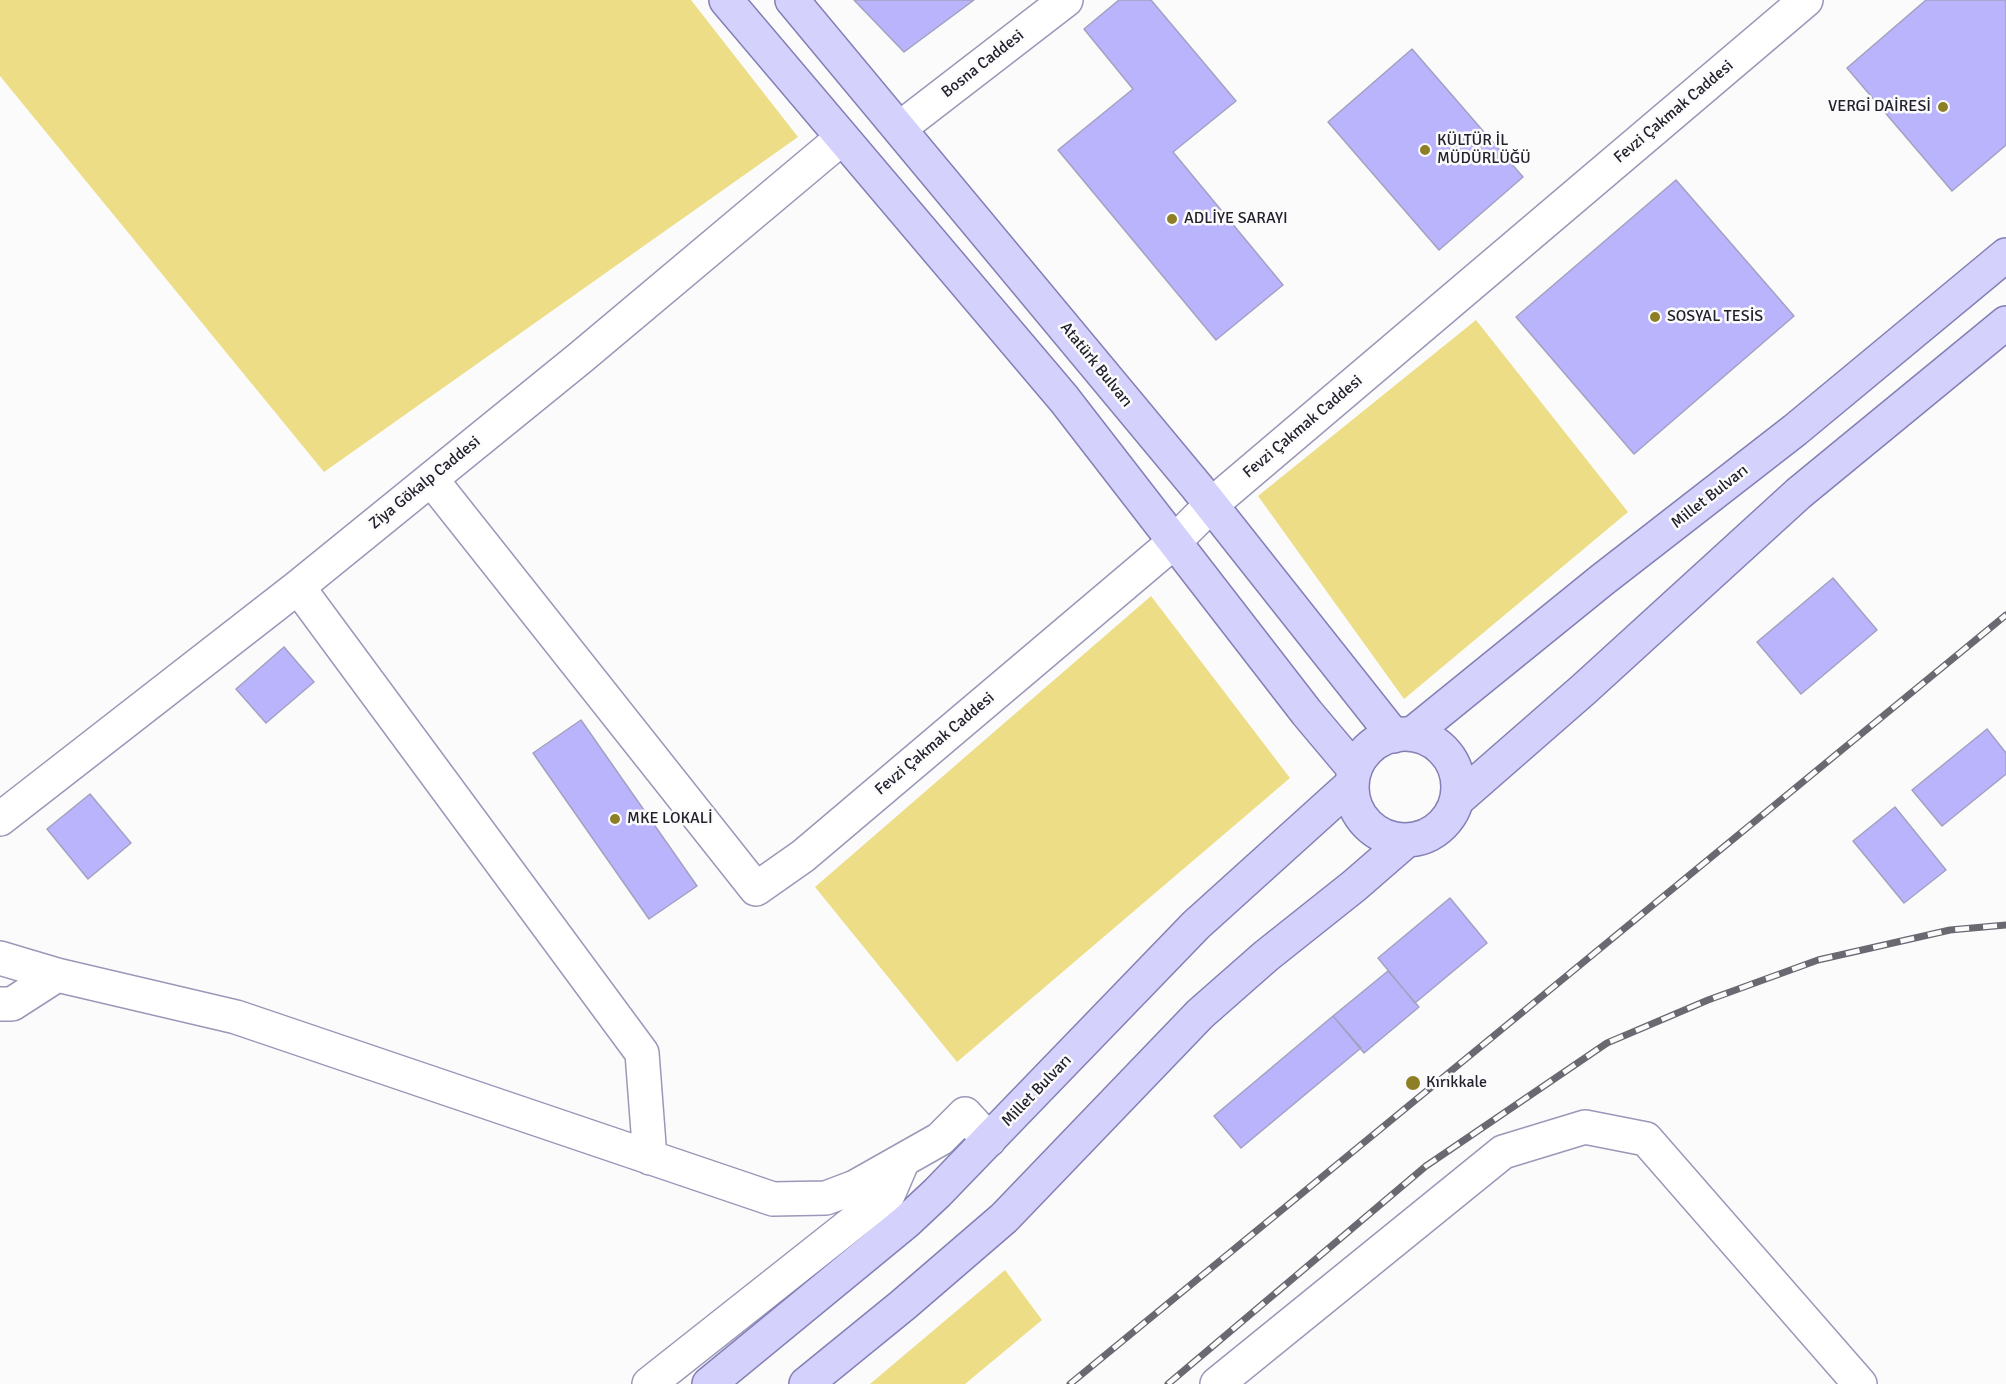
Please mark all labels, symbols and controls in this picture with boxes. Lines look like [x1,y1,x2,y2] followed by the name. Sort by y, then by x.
[938,26,1028,102] street label: Bosna Caddesi
[1610,56,1738,168] street label: Fevzi Çakmak Caddesi
[1828,97,1931,117] place label: VERGİ DAİRESİ
[1936,100,1950,114] marker: VERGİ DAİRESİ
[1437,131,1531,169] place label: KÜLTÜR İL MÜDÜRLÜĞÜ
[1418,143,1432,157] marker: KÜLTÜR İL MÜDÜRLÜĞÜ
[1184,209,1288,229] place label: ADLİYE SARAYI
[1165,212,1179,226] marker: ADLİYE SARAYI
[1667,307,1763,327] place label: SOSYAL TESİS
[1648,310,1662,324] marker: SOSYAL TESİS
[1056,319,1136,411] street label: Atatürk Bulvarı
[1239,371,1367,483] street label: Fevzi Çakmak Caddesi
[366,432,484,534] street label: Ziya Gökalp Caddesi
[1668,461,1752,533] street label: Millet Bulvarı
[871,688,999,800] street label: Fevzi Çakmak Caddesi
[627,809,713,829] place label: MKE LOKALİ
[608,812,622,826] marker: MKE LOKALİ
[998,1051,1076,1131] street label: Millet Bulvarı
[1426,1073,1487,1093] place label: Kırıkkale
[1404,1074,1422,1092] marker: Kırıkkale

